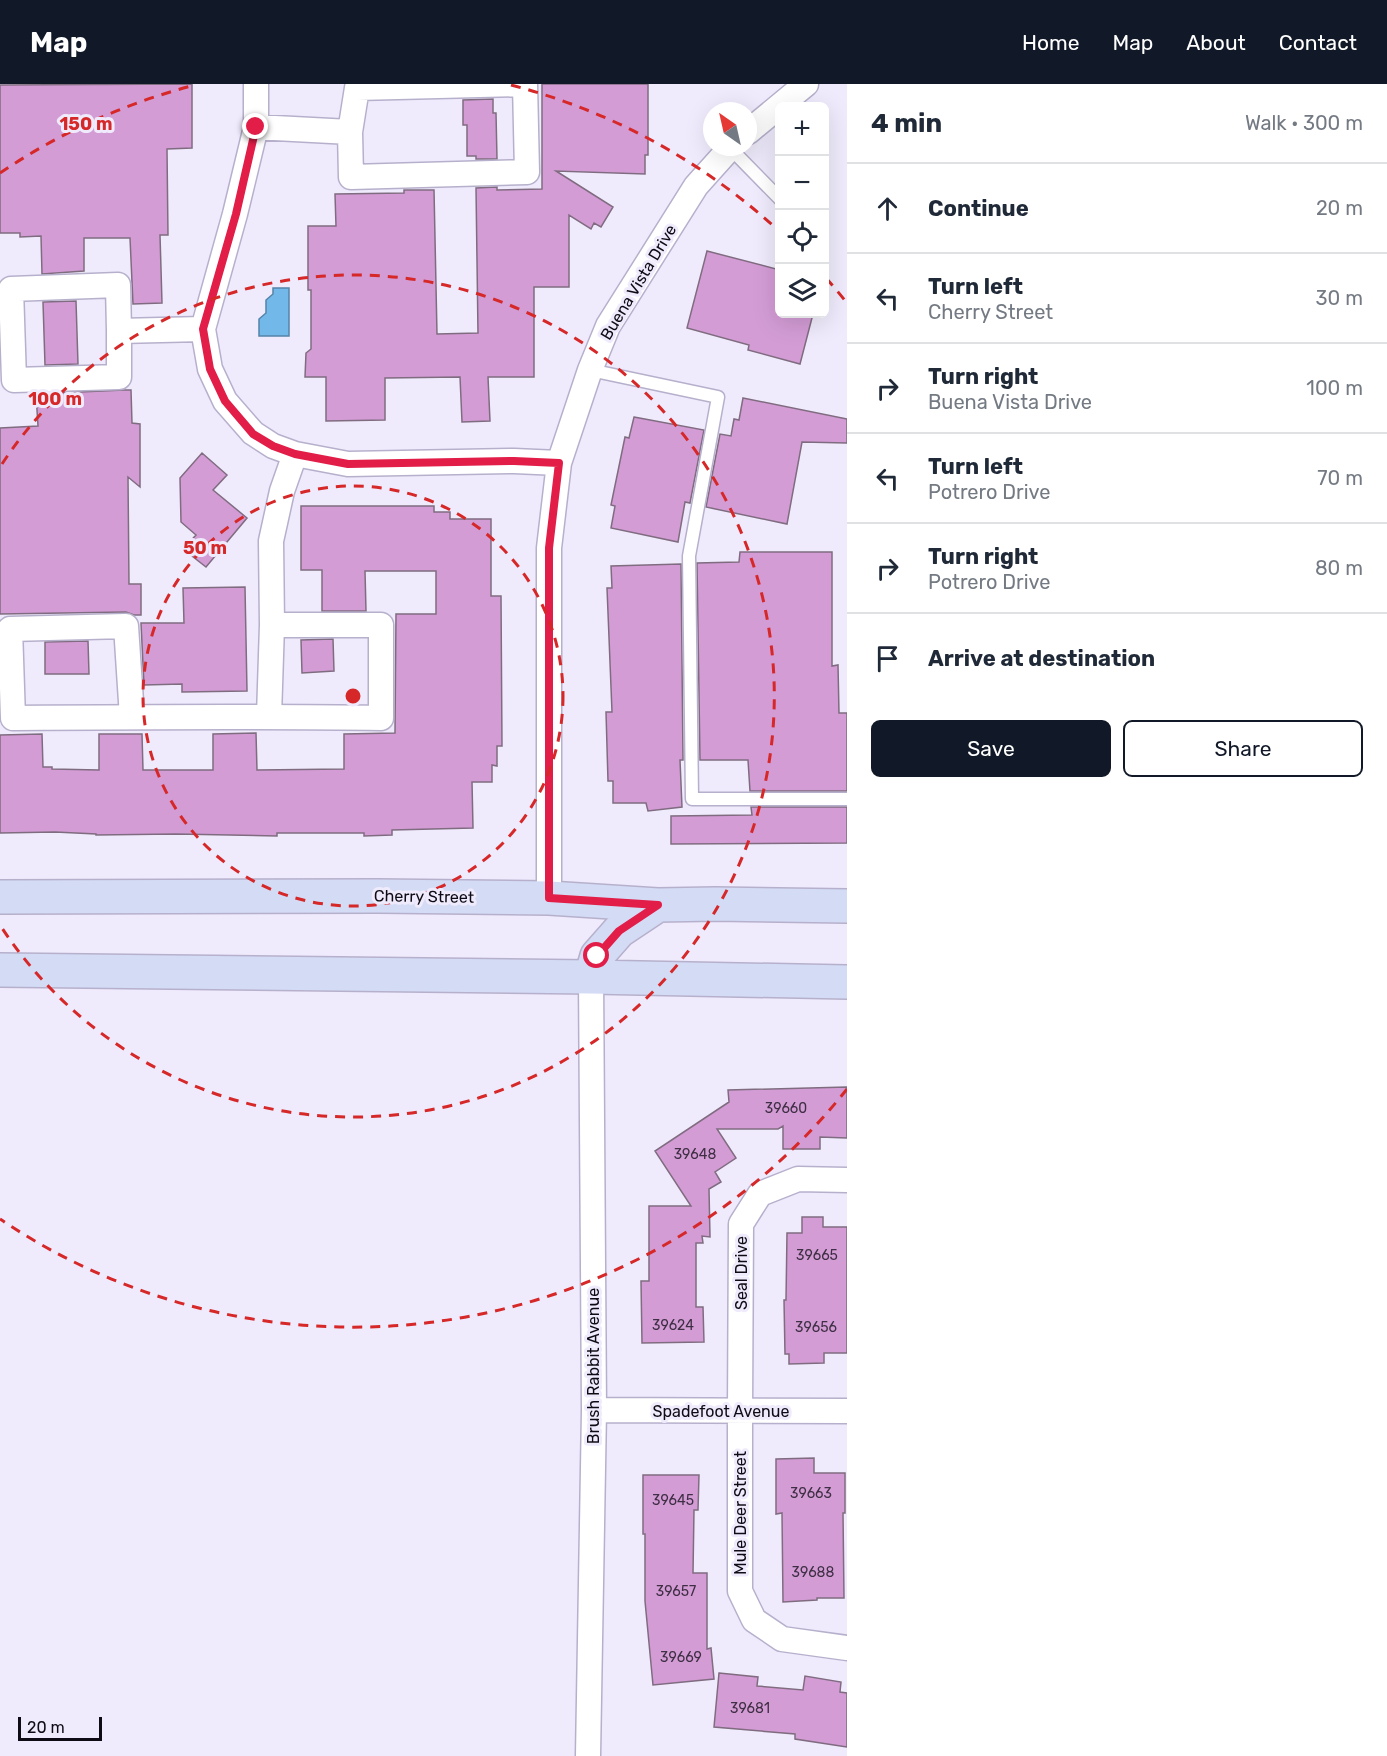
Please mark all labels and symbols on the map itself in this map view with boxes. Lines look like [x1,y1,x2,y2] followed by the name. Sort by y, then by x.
[703,102,757,156] north arrow
[59,113,113,135] text: 150 m
[242,113,268,139] route end
[596,221,680,343] street label: Buena Vista Drive
[28,388,82,410] text: 100 m
[183,537,227,559] text: 50 m
[343,686,363,706] centre of rings
[374,886,474,907] street label: Cherry Street
[583,942,609,968] route start
[765,1100,807,1117] house number: 39660
[674,1146,716,1163] house number: 39648
[732,1236,751,1310] street label: Seal Drive
[796,1247,838,1264] house number: 39665
[584,1288,603,1444] street label: Brush Rabbit Avenue
[652,1317,694,1334] house number: 39624
[795,1319,837,1336] house number: 39656
[653,1402,789,1421] street label: Spadefoot Avenue
[731,1451,750,1575] street label: Mule Deer Street
[790,1485,832,1502] house number: 39663
[652,1492,694,1509] house number: 39645
[792,1564,835,1581] house number: 39688
[656,1583,696,1600] house number: 39657
[660,1649,702,1666] house number: 39669
[730,1700,770,1717] house number: 39681
[18,1714,102,1742] scale bar

